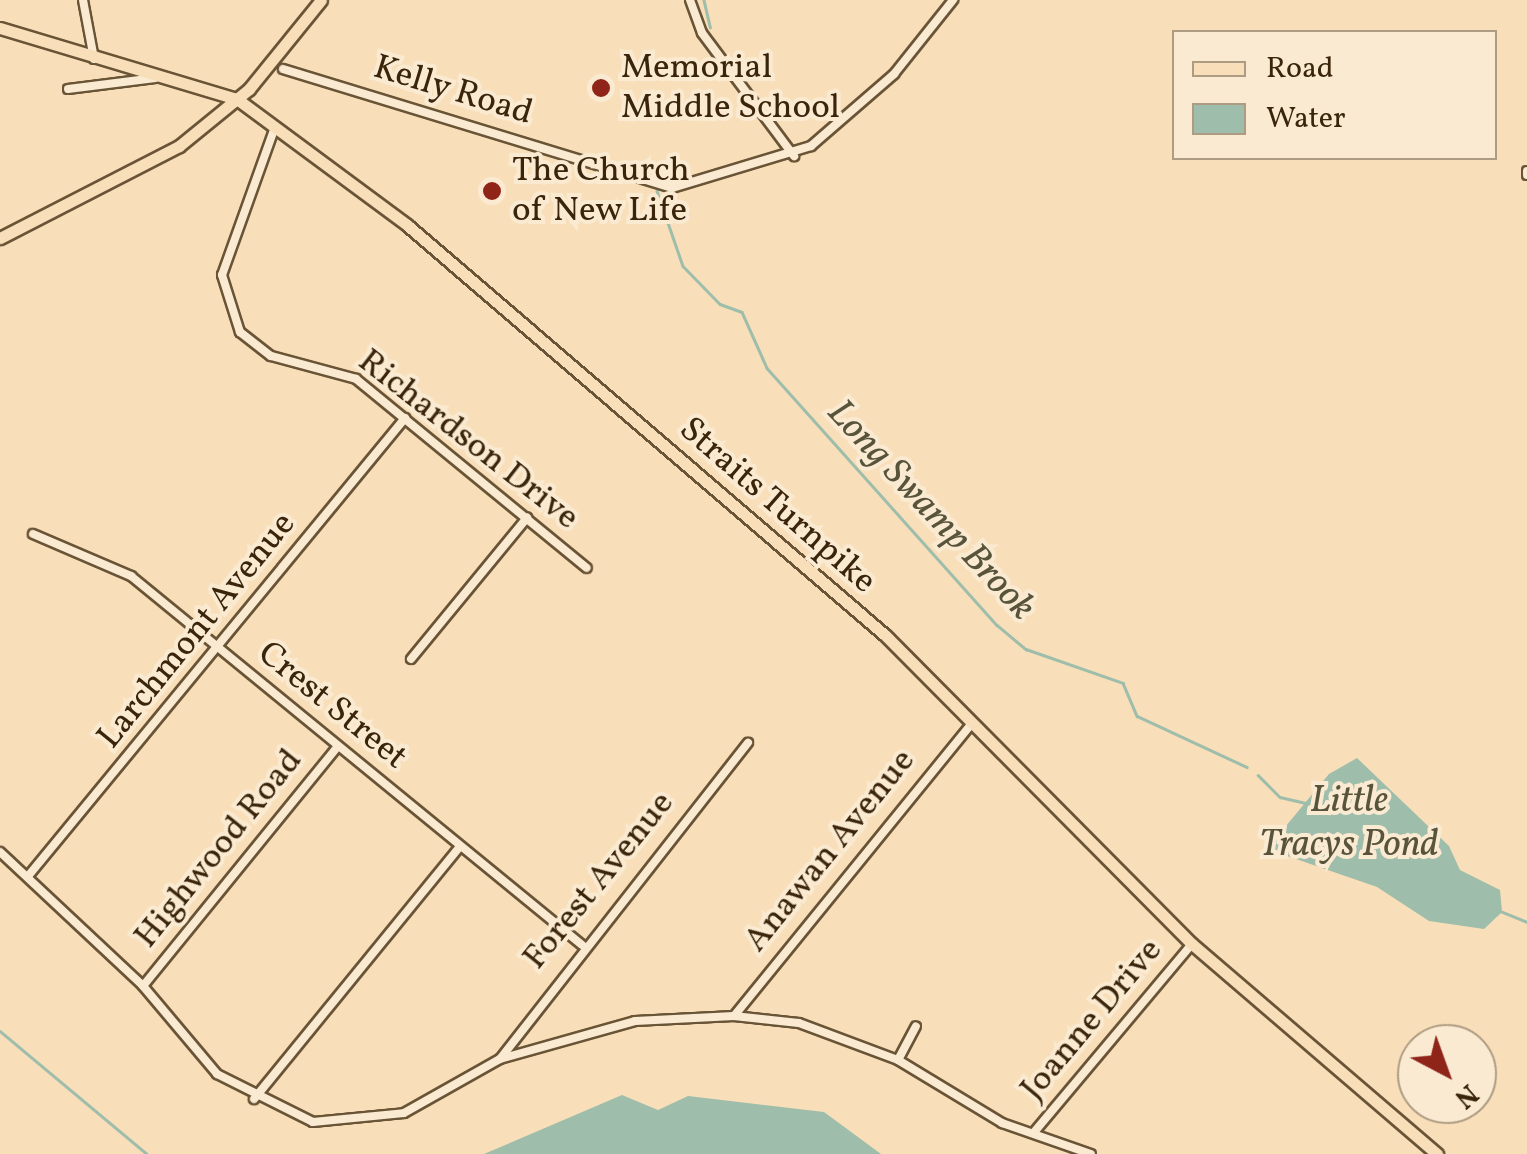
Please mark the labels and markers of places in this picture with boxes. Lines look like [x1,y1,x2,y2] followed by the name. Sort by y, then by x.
[621,47,840,129] place label: Memorial Middle School
[590,77,612,99] marker: Memorial Middle School
[512,150,690,232] place label: The Church of New Life
[481,180,503,202] marker: The Church of New Life

